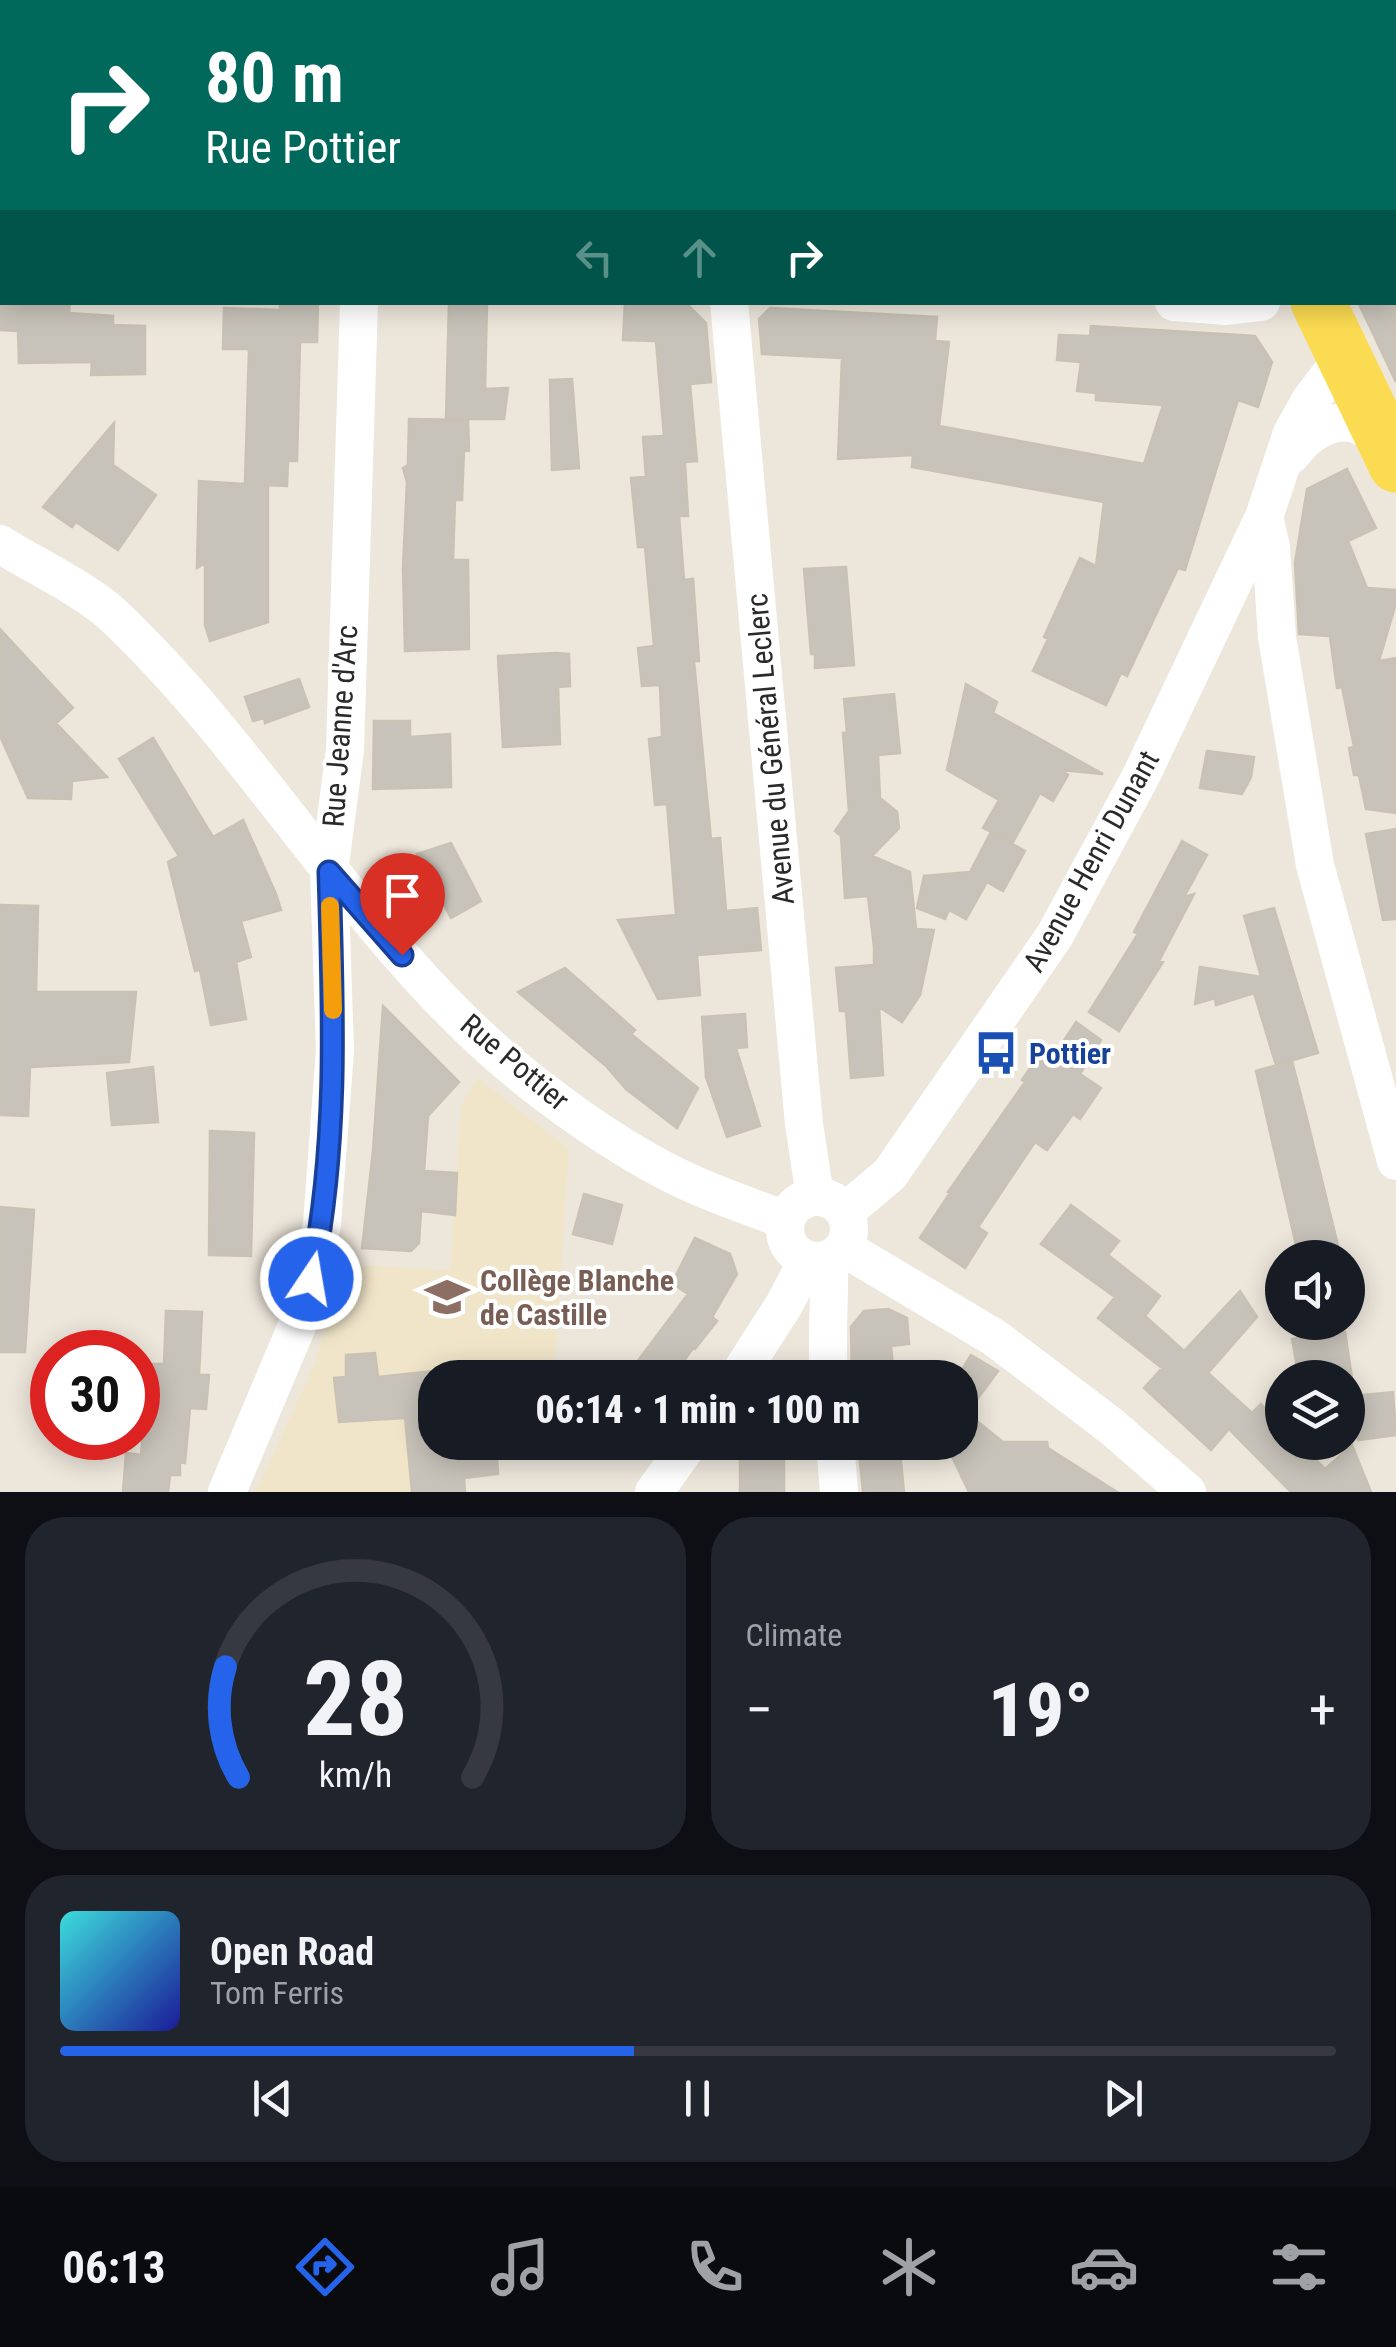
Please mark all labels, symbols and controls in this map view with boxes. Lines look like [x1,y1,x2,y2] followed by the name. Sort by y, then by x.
[205,37,344,119] text: 80 m
[40,40,170,170] icon: right
[205,121,401,174] text: Rue Pottier
[567,230,622,285] icon: left
[672,230,727,285] icon: ahead
[777,230,832,285] icon: right
[739,592,801,906] street label: Avenue du Général Leclerc
[315,624,365,828] street label: Rue Jeanne d'Arc
[1016,744,1166,978] street label: Avenue Henri Dunant
[360,853,445,956] pin
[375,868,430,923] icon: arrive
[454,1007,576,1117] street label: Rue Pottier
[972,1029,1020,1077] bus stop icon: Pottier
[1029,1036,1111,1071] place label: Pottier
[259,1227,363,1331] position arrow
[1265,1240,1365,1460] map controls
[1265,1240,1365,1340] button: sound
[480,1263,674,1332] place label: Collège Blanche de Castille
[423,1273,471,1321] school or university icon: Collège Blanche de Castille
[30,1330,160,1460] speed limit sign: 30
[1265,1360,1365,1460] button: layers
[536,1388,860,1432] text: 06:14 · 1 min · 100 m
[746,1616,842,1654] text: Climate
[303,1639,408,1760] text: 28
[988,1666,1094,1754] text: 19°
[746,1678,773,1742] text: −
[1309,1678,1336,1742] text: +
[318,1754,392,1796] text: km/h
[210,1930,374,1974] text: Open Road
[210,1974,344,2012] text: Tom Ferris
[245,2071,300,2126] icon: previous
[670,2071,725,2126] icon: pause
[1096,2071,1151,2126] icon: next
[290,2232,360,2302] icon: directions
[485,2232,555,2302] icon: music
[680,2232,750,2302] icon: phone
[874,2232,944,2302] icon: climate
[1069,2232,1139,2302] icon: car
[1264,2232,1334,2302] icon: filters
[62,2241,166,2294] text: 06:13

